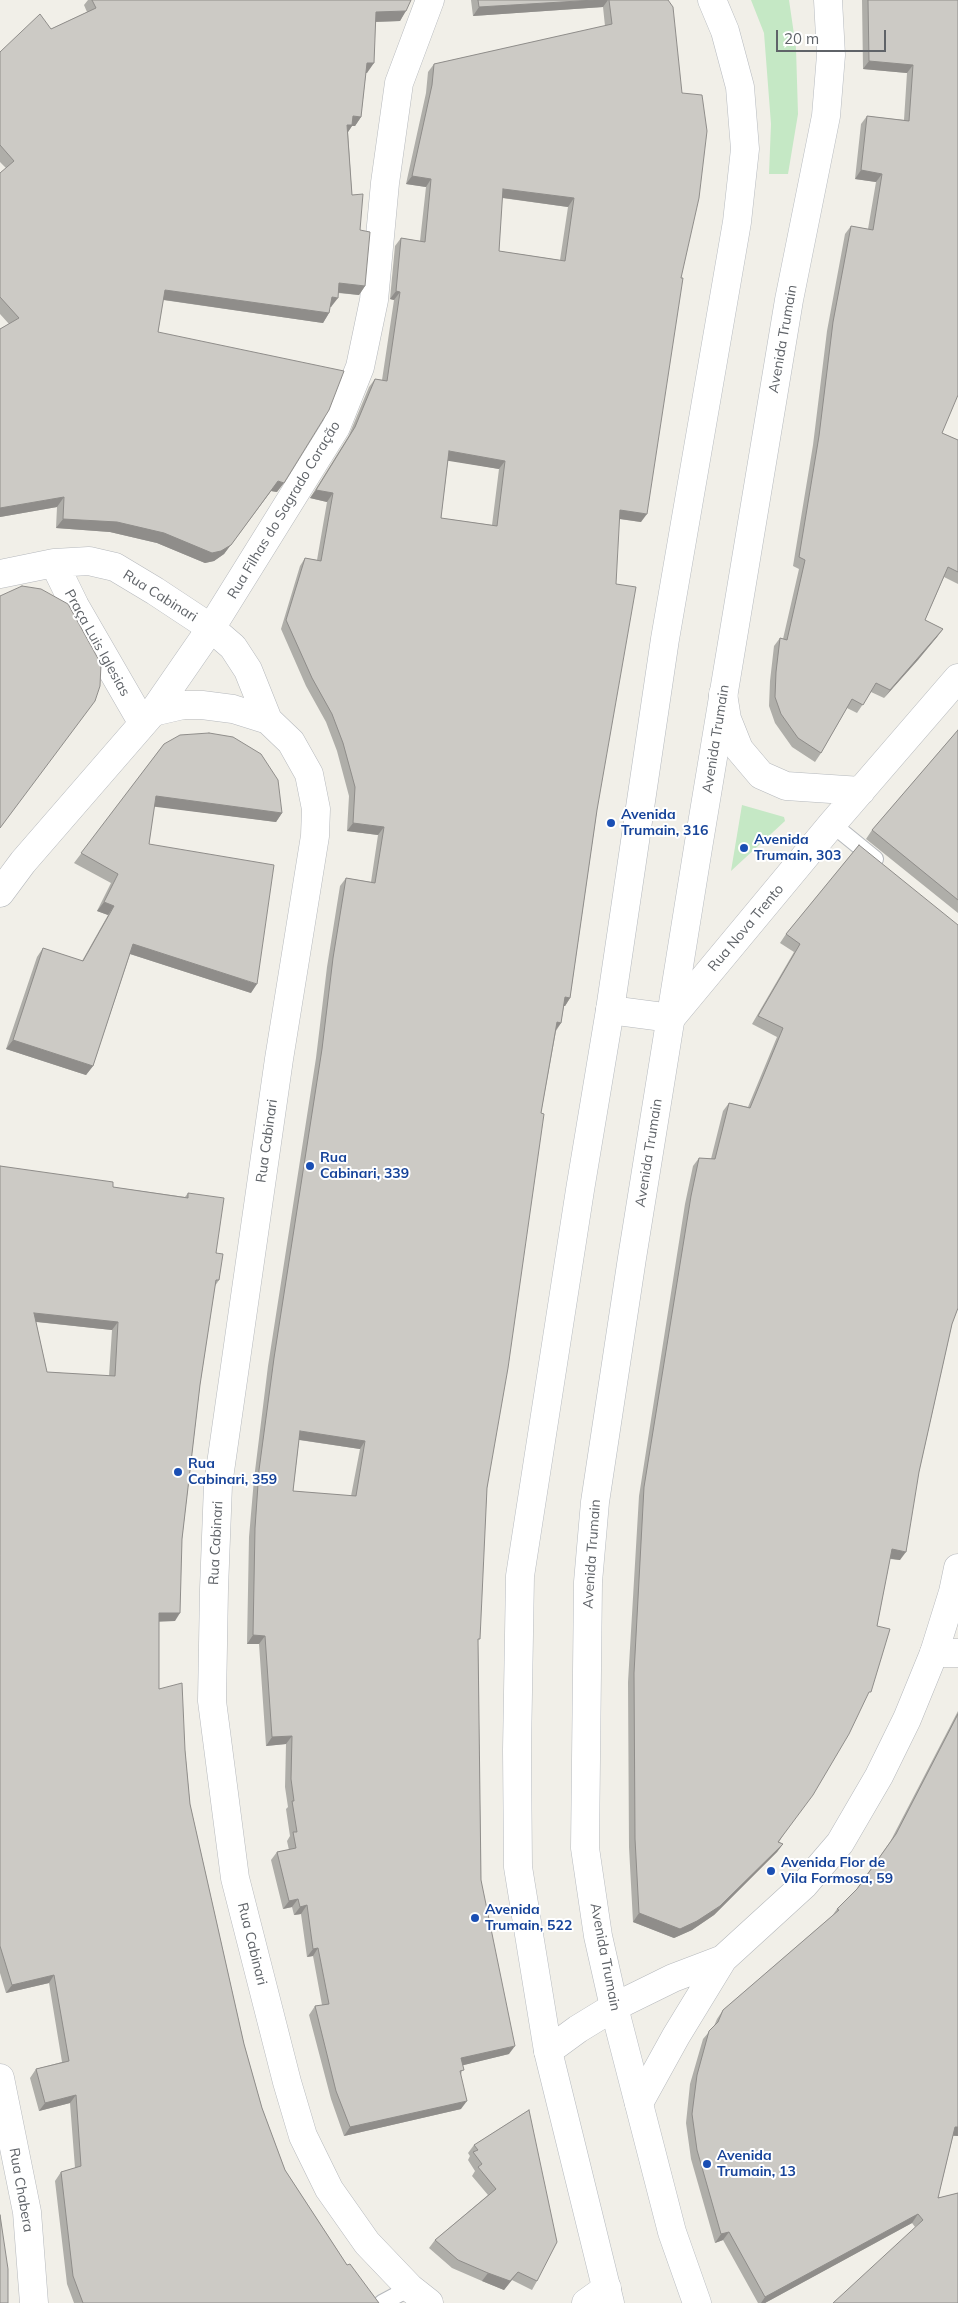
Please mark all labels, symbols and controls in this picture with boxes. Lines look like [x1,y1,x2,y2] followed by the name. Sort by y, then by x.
[778,20,888,52] scale bar
[784,29,819,48] text: 20 m
[765,284,801,394] street label: Avenida Trumain
[224,418,344,602] street label: Rua Filhas do Sagrado Coração
[120,567,200,625] street label: Rua Cabinari
[61,587,133,699] street label: Praça Luis Iglesias
[699,684,733,794] street label: Avenida Trumain
[621,807,708,840] place label: Avenida Trumain, 316
[605,817,617,829] marker: Avenida Trumain, 316
[754,832,841,864] place label: Avenida Trumain, 303
[738,842,750,854] marker: Avenida Trumain, 303
[705,881,787,975] street label: Rua Nova Trento
[253,1098,281,1184] street label: Rua Cabinari
[632,1098,666,1208] street label: Avenida Trumain
[320,1150,409,1182] place label: Rua Cabinari, 339
[304,1160,316,1172] marker: Rua Cabinari, 339
[188,1456,277,1488] place label: Rua Cabinari, 359
[172,1466,184,1478] marker: Rua Cabinari, 359
[580,1499,604,1609] street label: Avenida Trumain
[205,1500,227,1586] street label: Rua Cabinari
[781,1855,893,1888] place label: Avenida Flor de Vila Formosa, 59
[765,1865,777,1877] marker: Avenida Flor de Vila Formosa, 59
[234,1901,270,1987] street label: Rua Cabinari
[485,1902,572,1934] place label: Avenida Trumain, 522
[586,1902,624,2012] street label: Avenida Trumain
[469,1912,481,1924] marker: Avenida Trumain, 522
[5,2146,37,2234] street label: Rua Chabera
[717,2148,796,2180] place label: Avenida Trumain, 13
[701,2158,713,2170] marker: Avenida Trumain, 13

